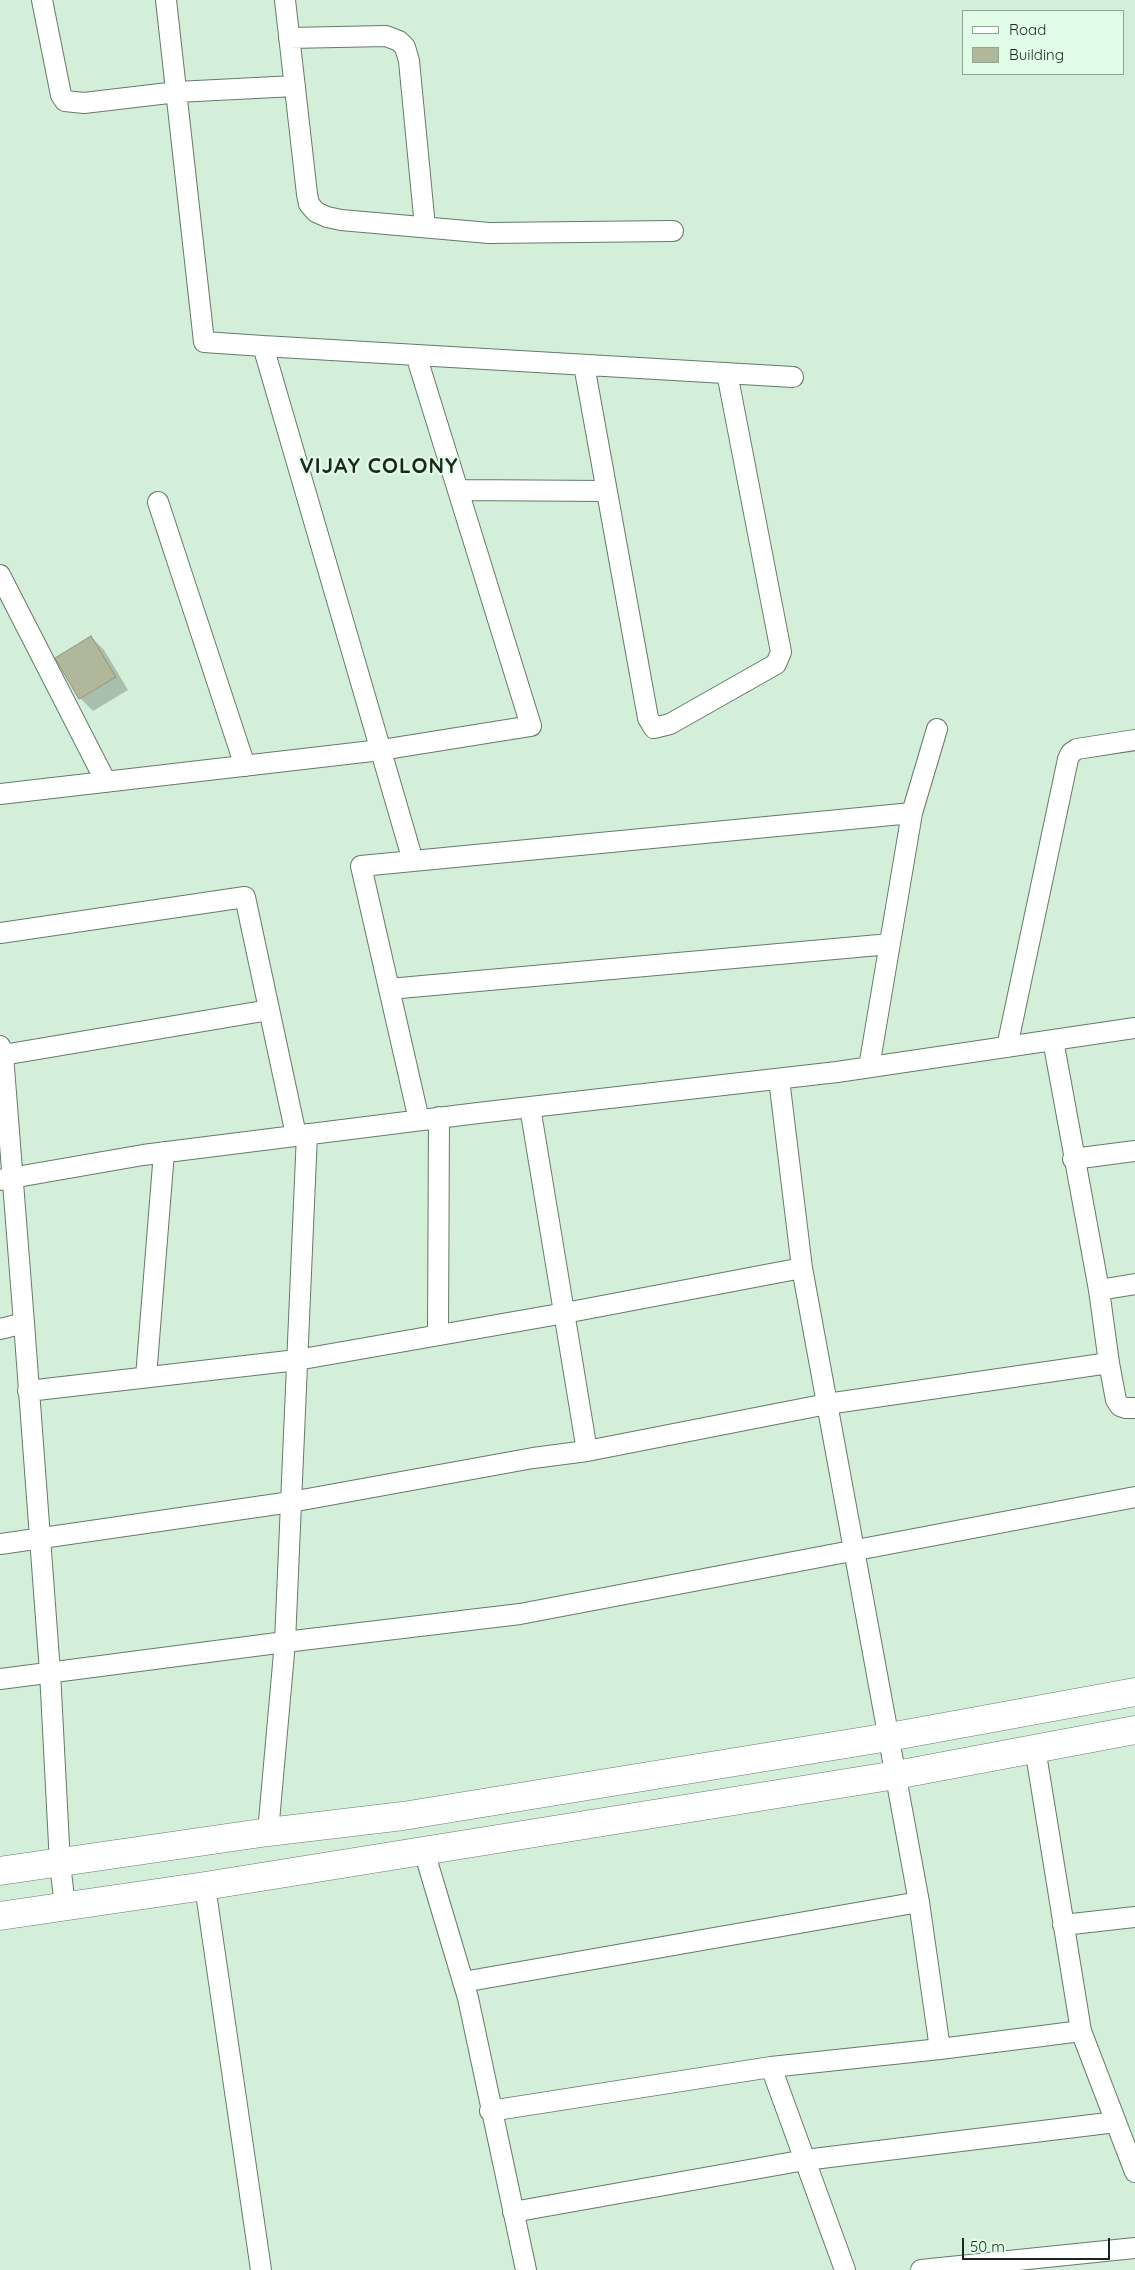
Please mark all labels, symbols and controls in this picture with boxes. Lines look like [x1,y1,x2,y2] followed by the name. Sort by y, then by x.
[962,10,1125,75] legend
[1009,20,1046,39] text: Road
[1009,45,1064,64] text: Building
[298,454,460,480] district label: VIJAY COLONY
[965,2228,1112,2260] scale bar
[970,2237,1005,2256] text: 50 m

